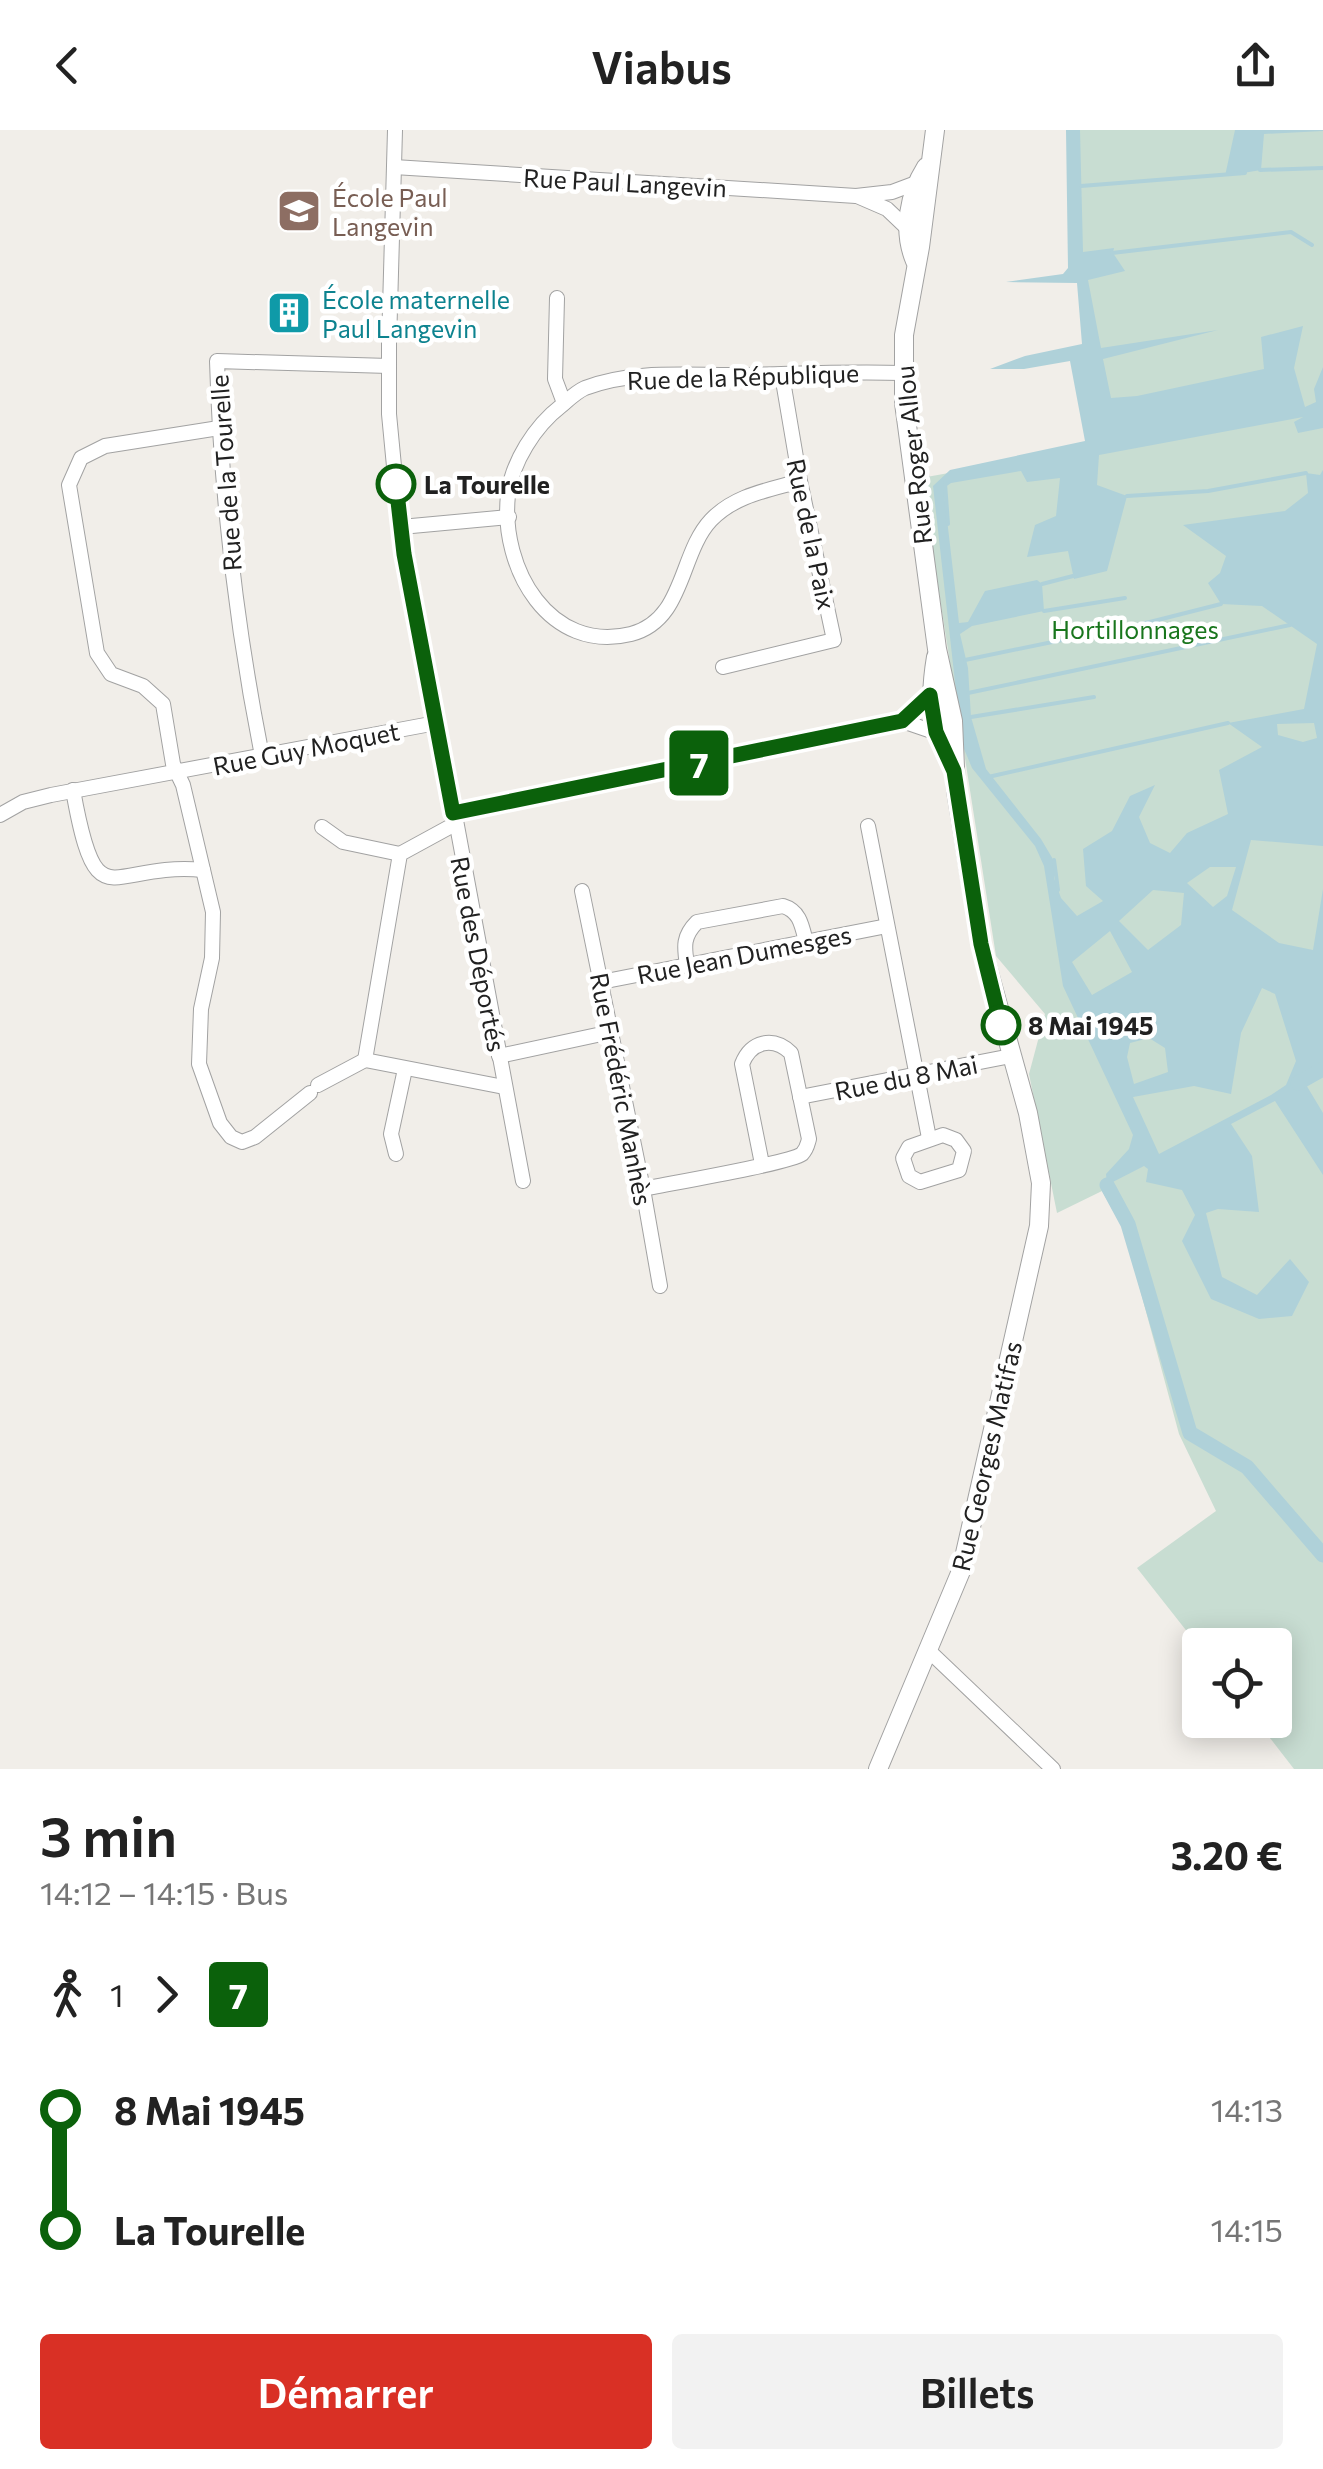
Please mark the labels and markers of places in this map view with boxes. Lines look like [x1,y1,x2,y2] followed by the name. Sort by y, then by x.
[332,182,448,241] place label: École Paul Langevin
[276,188,322,234] school or university icon: École Paul Langevin
[322,284,510,343] place label: École maternelle Paul Langevin
[266,290,312,336] building icon: École maternelle Paul Langevin
[377,465,415,503] marker: La Tourelle
[424,469,550,499] place label: La Tourelle
[982,1006,1020,1044] marker: 8 Mai 1945
[1028,1010,1154,1040] place label: 8 Mai 1945

